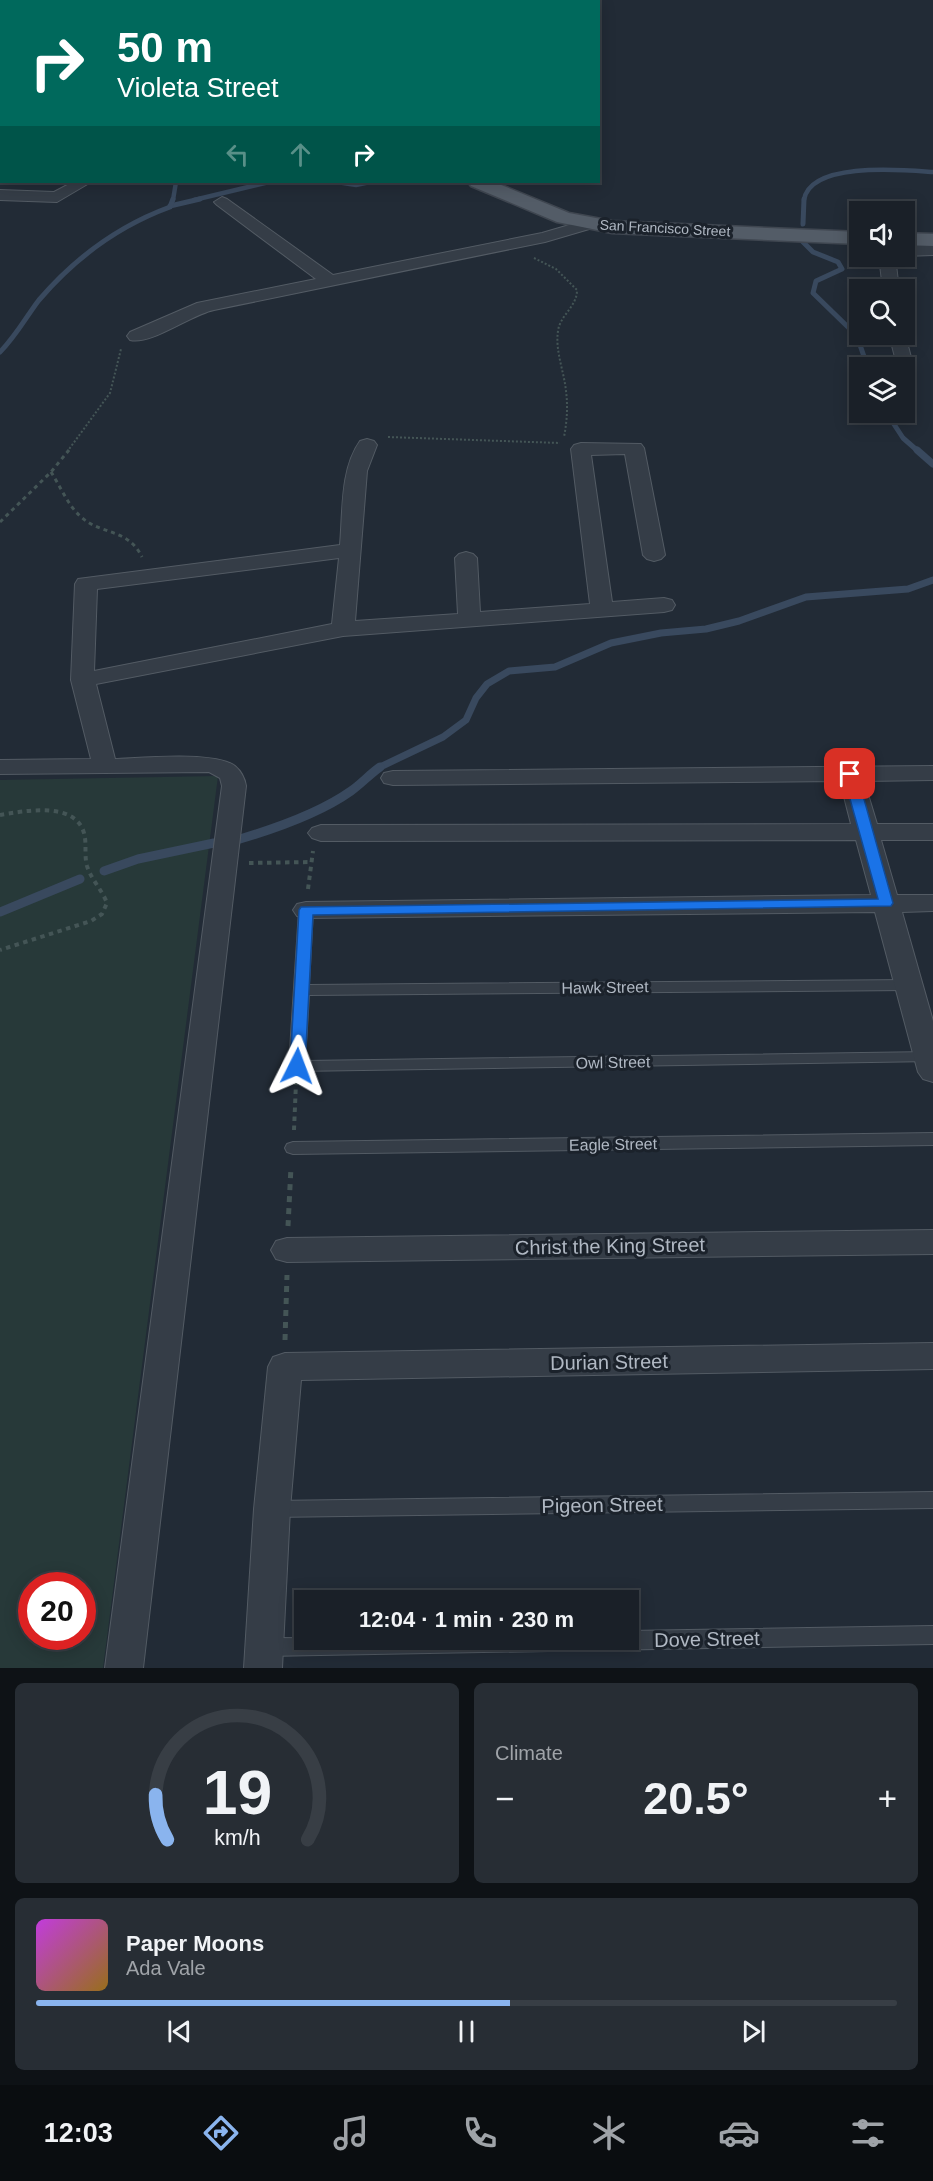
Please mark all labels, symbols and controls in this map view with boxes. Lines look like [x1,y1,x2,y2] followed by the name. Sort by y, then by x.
[18,24,96,102] icon: right
[117,24,213,71] text: 50 m
[117,73,279,103] text: Violeta Street
[221,138,254,171] icon: left
[284,138,317,171] icon: ahead
[347,138,380,171] icon: right
[849,201,915,423] map controls
[849,201,915,267] button: sound
[599,217,731,239] street label: San Francisco Street
[849,279,915,345] button: search
[849,357,915,423] button: layers
[824,748,875,799] pin
[833,757,866,790] icon: arrive
[561,978,649,997] street label: Hawk Street
[265,1034,329,1098] position arrow
[576,1053,651,1072] street label: Owl Street
[569,1135,658,1154] street label: Eagle Street
[515,1233,706,1259] street label: Christ the King Street
[550,1350,669,1374] street label: Durian Street
[541,1493,663,1517] street label: Pigeon Street
[18,1572,96,1650] speed limit sign: 20
[359,1607,574,1632] text: 12:04 · 1 min · 230 m
[654,1627,760,1651] street label: Dove Street
[495,1742,563,1764] text: Climate
[202,1758,272,1827] text: 19
[643,1773,749,1824] text: 20.5°
[495,1780,514,1817] text: −
[878,1780,897,1817] text: +
[214,1826,260,1850] text: km/h
[126,1931,264,1956] text: Paper Moons
[126,1957,206,1979] text: Ada Vale
[163,2015,196,2048] icon: previous
[450,2015,483,2048] icon: pause
[737,2015,770,2048] icon: next
[200,2112,242,2154] icon: directions
[330,2112,372,2154] icon: music
[459,2112,501,2154] icon: phone
[588,2112,630,2154] icon: climate
[718,2112,760,2154] icon: car
[847,2112,889,2154] icon: filters
[44,2118,113,2148] text: 12:03

